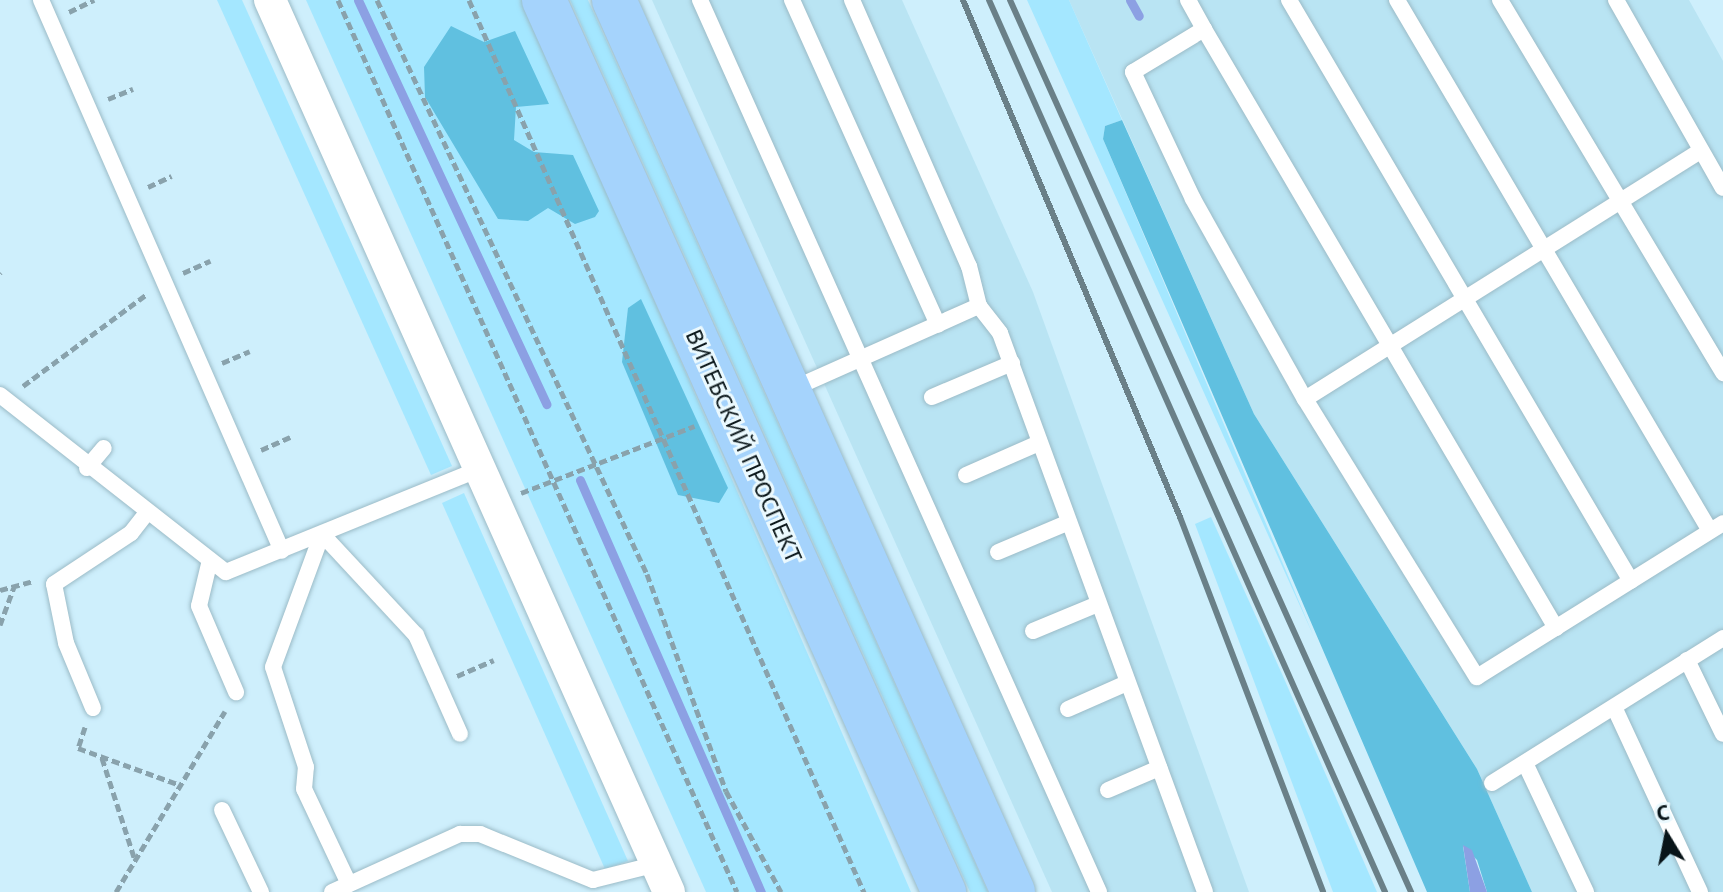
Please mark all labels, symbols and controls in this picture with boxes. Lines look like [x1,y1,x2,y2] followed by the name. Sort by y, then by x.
[679,325,809,567] street label: ВИТЕБСКИЙ ПРОСПЕКТ
[1627,796,1707,876] north arrow
[1654,798,1671,827] text: С

